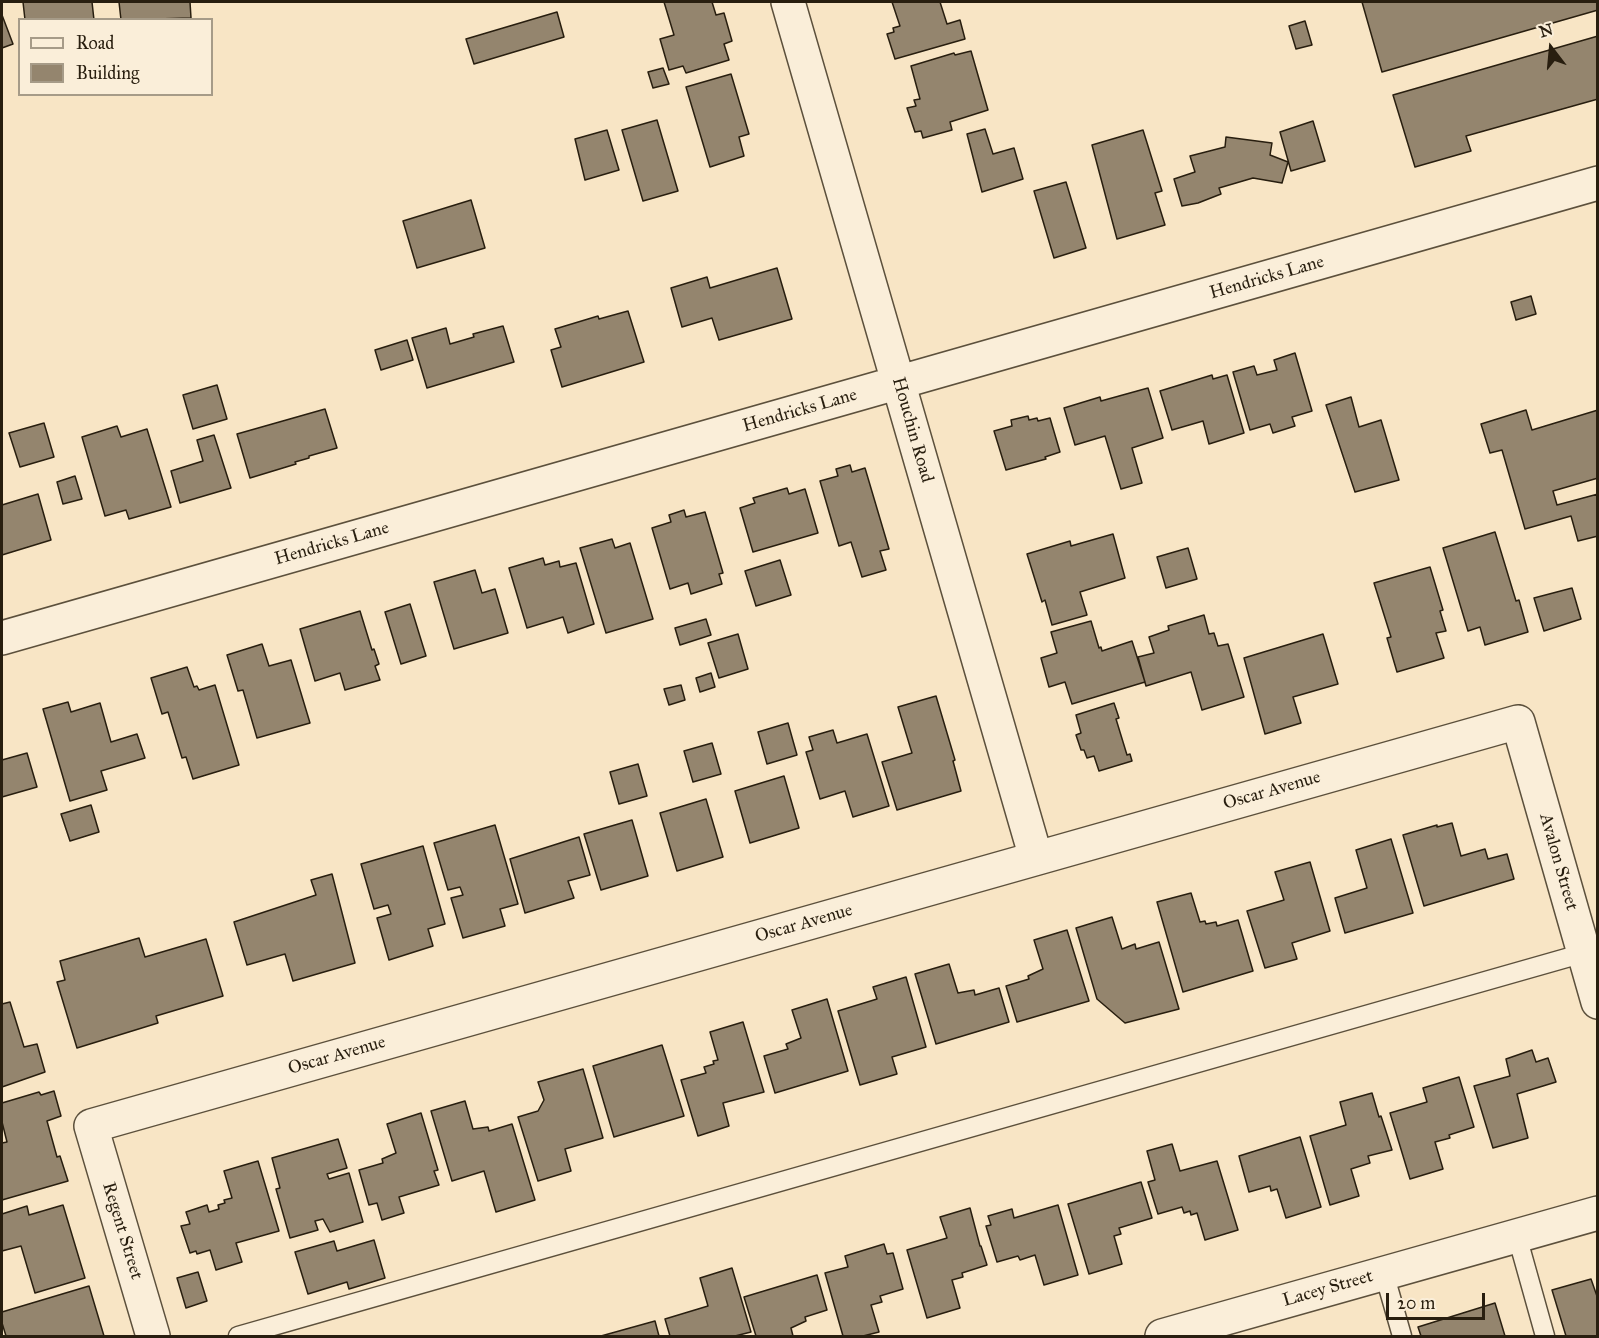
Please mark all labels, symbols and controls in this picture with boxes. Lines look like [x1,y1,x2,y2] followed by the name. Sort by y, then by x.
[18,18,213,96] legend
[1521,18,1581,78] north arrow
[1537,19,1555,41] text: N
[76,32,114,54] text: Road
[76,62,139,84] text: Building
[1207,251,1327,305] street label: Hendricks Lane
[887,375,937,485] street label: Houchin Road
[740,384,860,438] street label: Hendricks Lane
[272,517,392,571] street label: Hendricks Lane
[1221,767,1323,815] street label: Oscar Avenue
[1534,811,1582,913] street label: Avalon Street
[753,900,855,948] street label: Oscar Avenue
[286,1032,388,1080] street label: Oscar Avenue
[97,1180,147,1282] street label: Regent Street
[1280,1266,1376,1312] street label: Lacey Street
[1389,1281,1488,1319] scale bar
[1397,1292,1435,1314] text: 20 m

